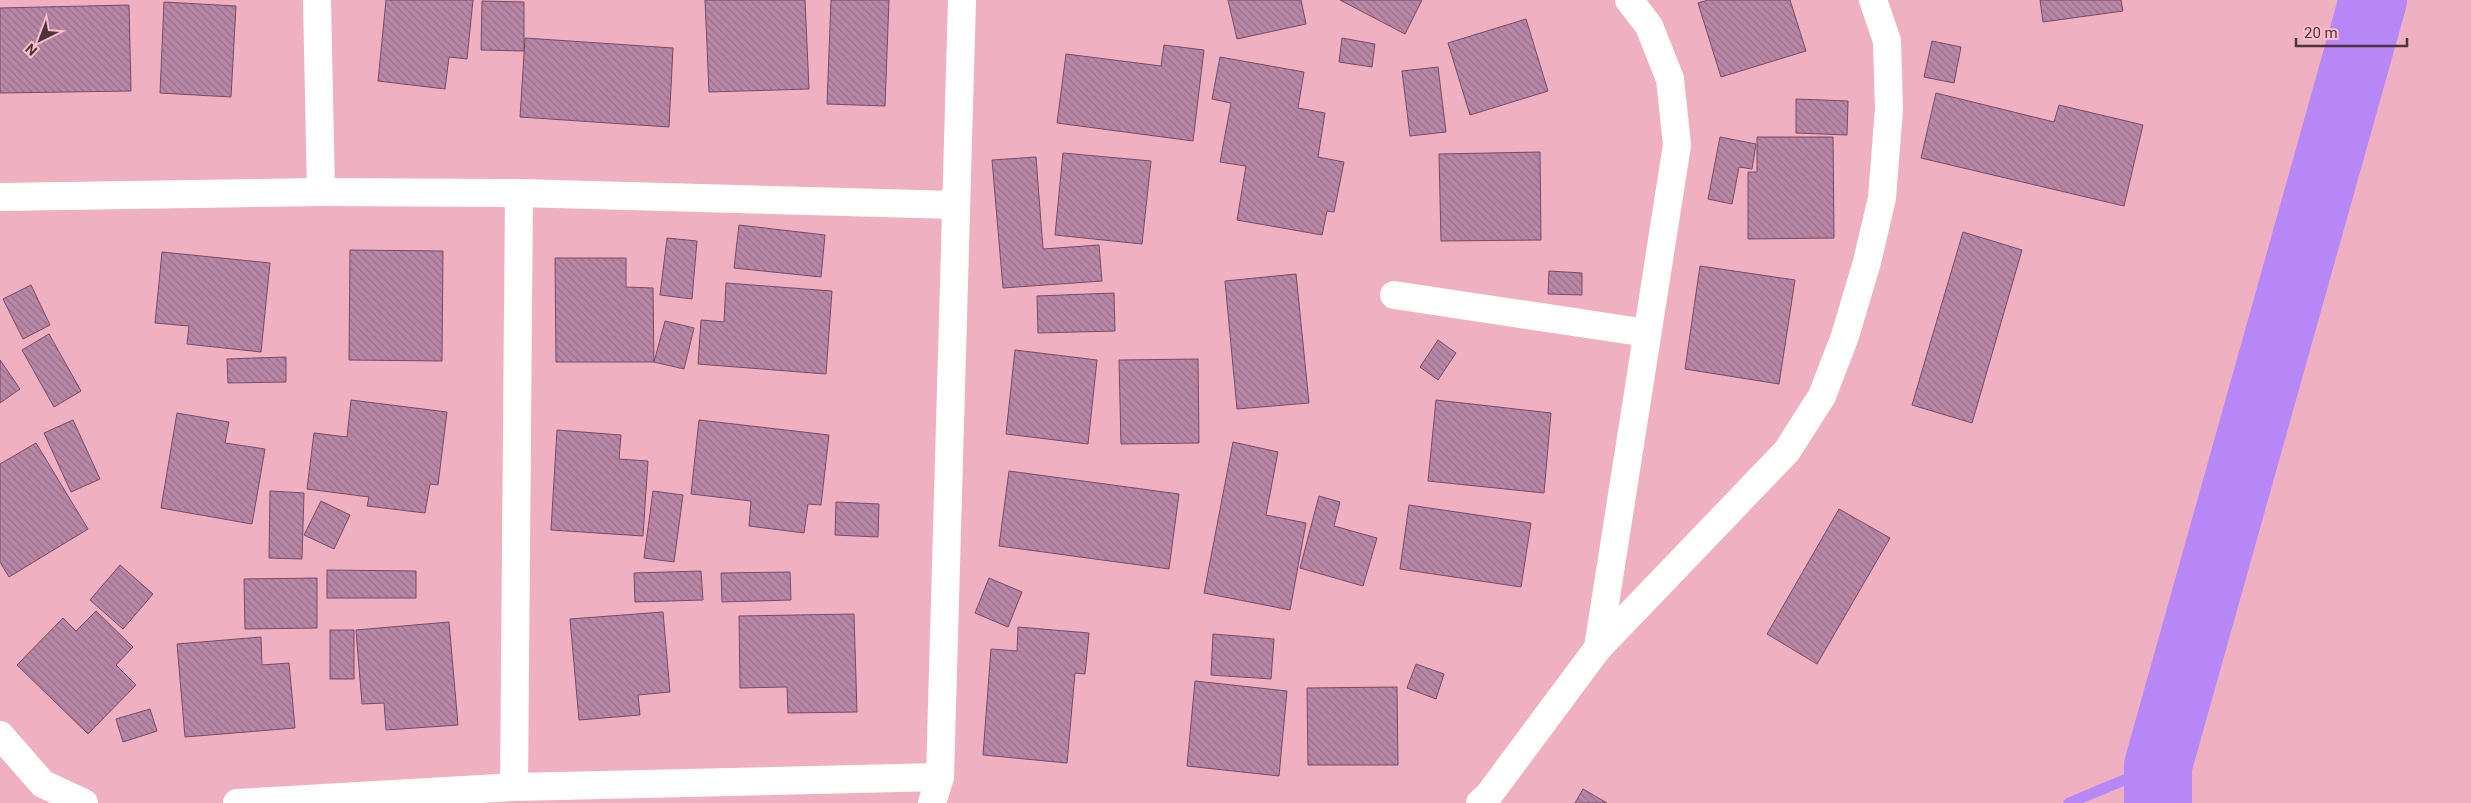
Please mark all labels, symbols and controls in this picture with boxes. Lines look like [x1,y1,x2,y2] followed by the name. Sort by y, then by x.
[15,15,65,65] north arrow
[2296,15,2407,47] scale bar
[2304,24,2338,42] text: 20 m
[22,40,40,59] text: N

